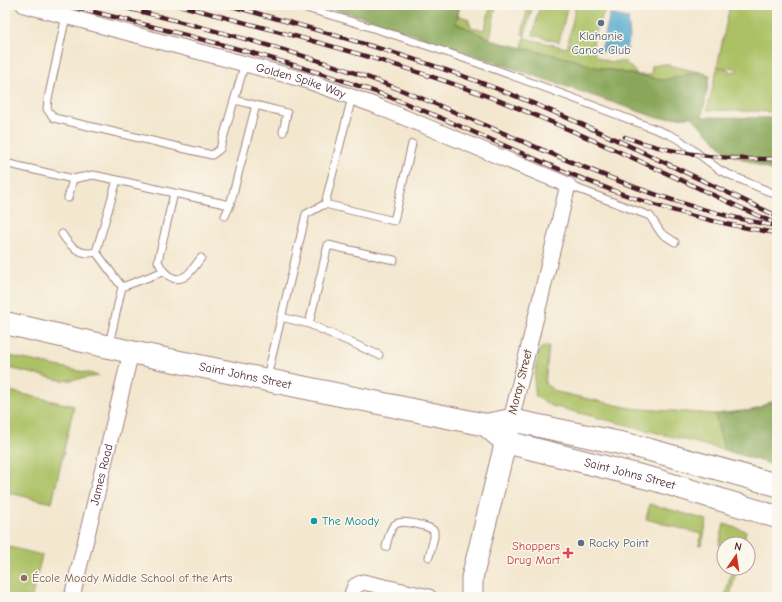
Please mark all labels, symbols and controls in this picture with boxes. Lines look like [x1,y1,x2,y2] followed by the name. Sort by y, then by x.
[596,18,606,28] marker: Klahanie Canoe Club
[571,29,631,57] place label: Klahanie Canoe Club
[254,60,348,101] street label: Golden Spike Way
[505,347,535,416] street label: Moray Street
[198,359,293,392] street label: Saint Johns Street
[87,442,116,507] street label: James Road
[583,455,678,493] street label: Saint Johns Street
[322,514,380,528] place label: The Moody
[309,516,319,526] marker: The Moody
[589,536,649,550] place label: Rocky Point
[716,536,756,576] north arrow
[576,538,586,548] marker: Rocky Point
[507,539,561,567] place label: Shoppers Drug Mart
[733,540,743,554] text: N
[563,548,573,558] marker: Shoppers Drug Mart
[32,571,233,585] place label: École Moody Middle School of the Arts
[19,573,29,583] marker: École Moody Middle School of the Arts

